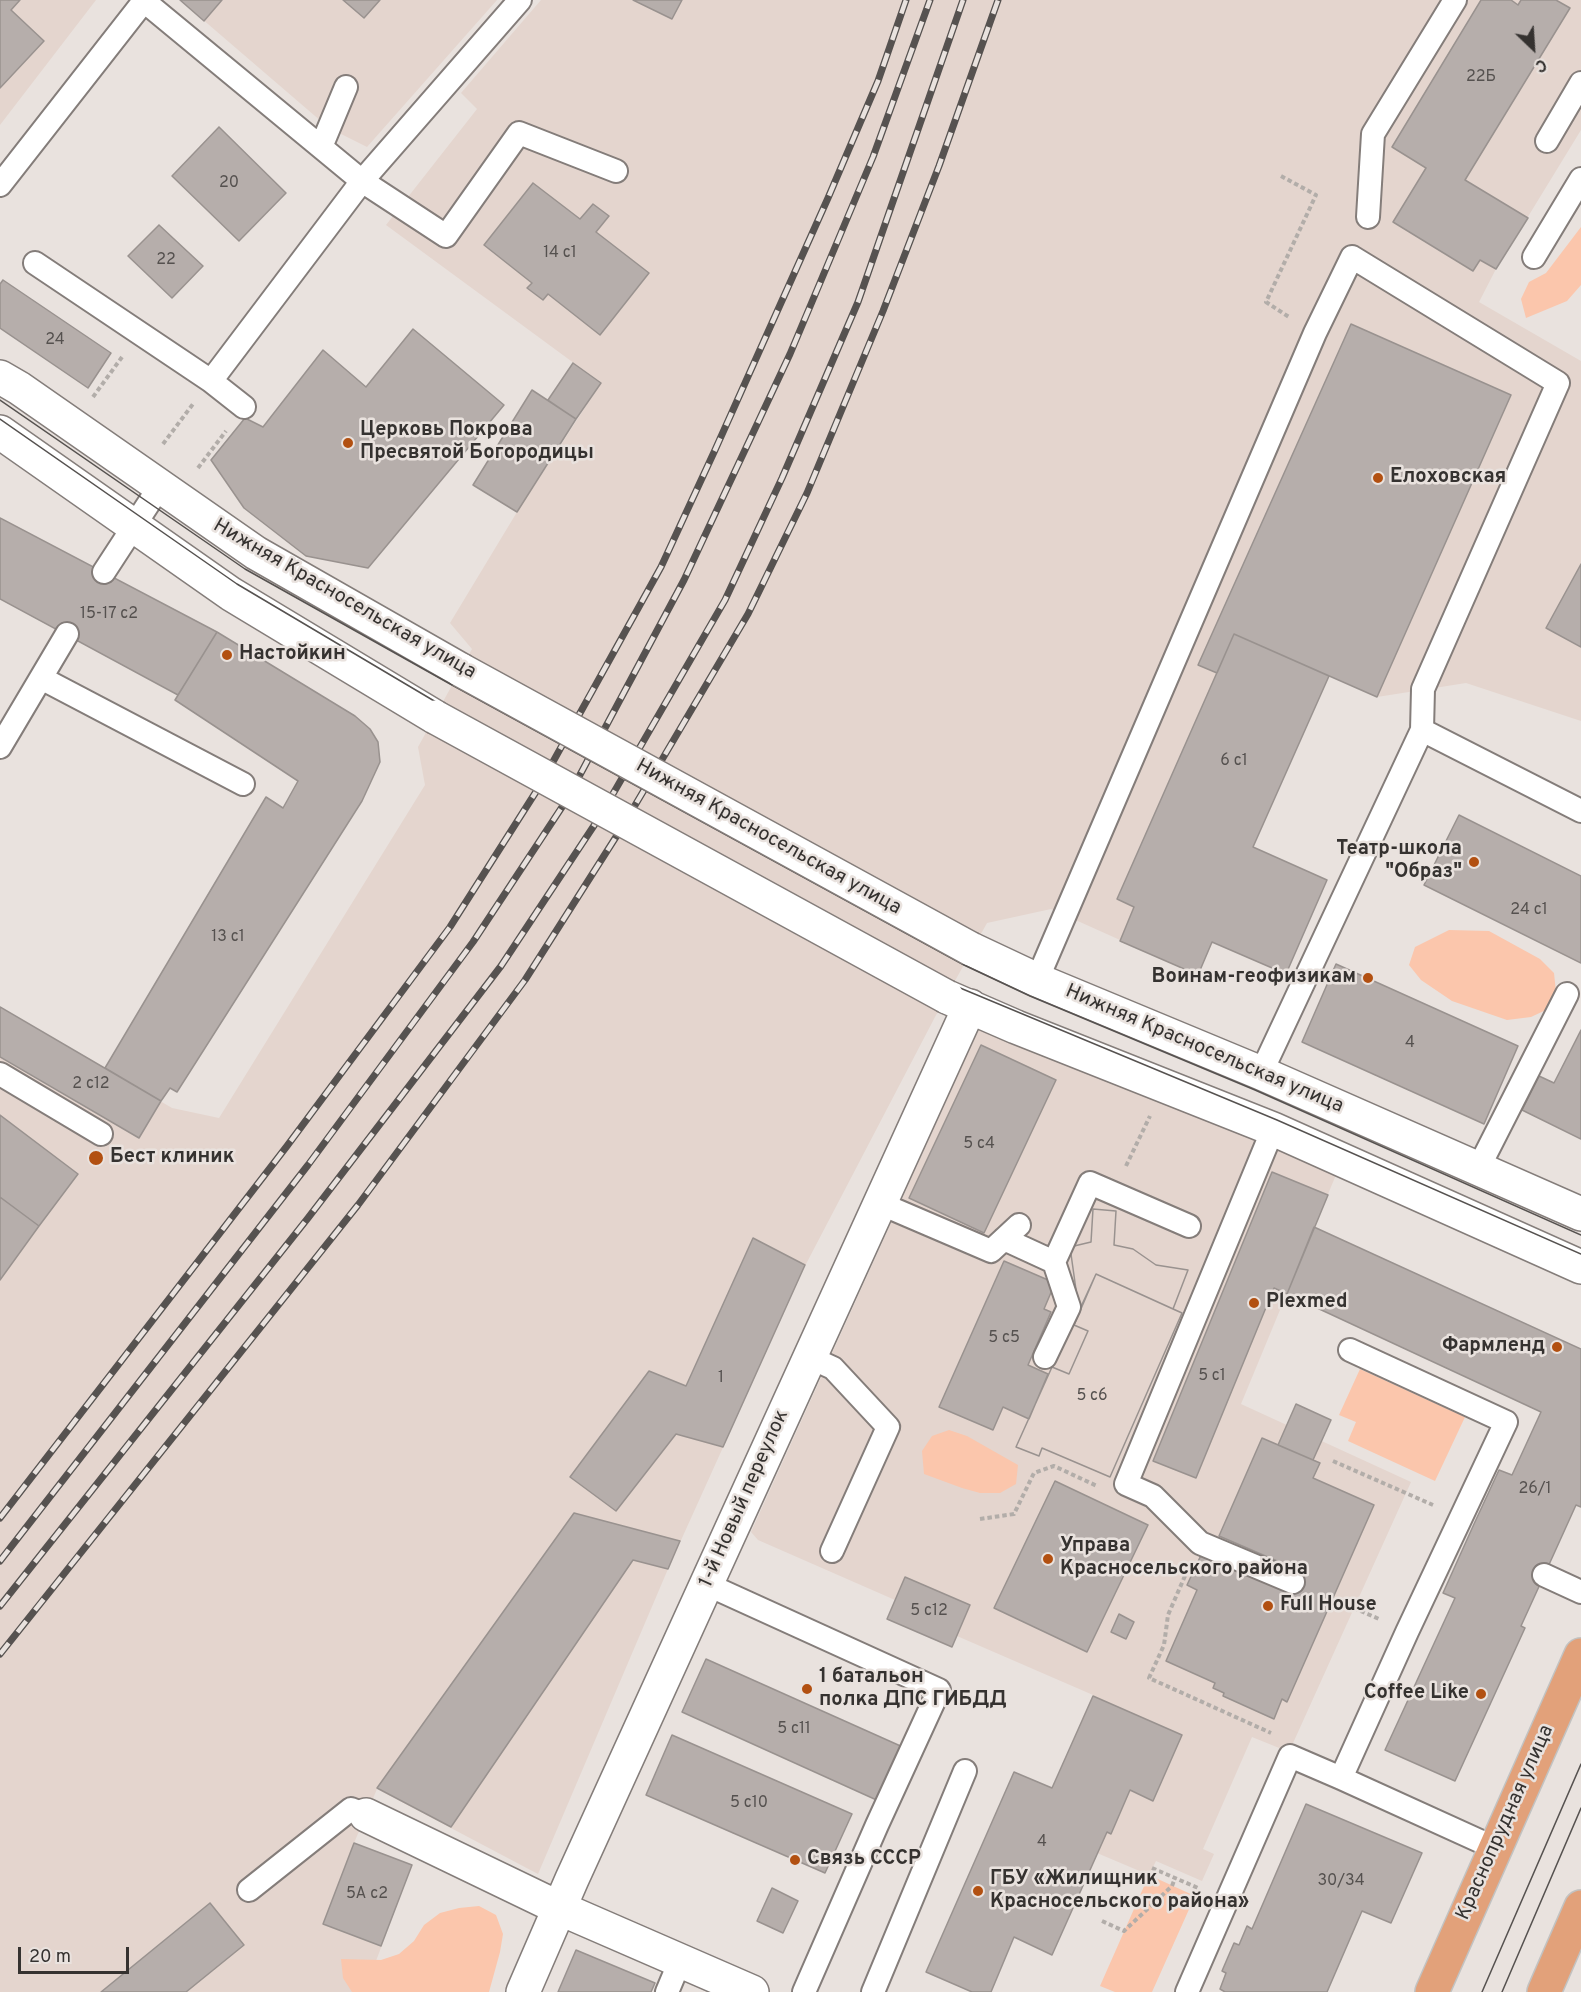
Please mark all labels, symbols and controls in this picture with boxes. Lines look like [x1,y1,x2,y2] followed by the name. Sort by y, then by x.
[1503,18,1563,78] north arrow
[1532,53,1549,76] text: С
[1466,68,1496,88] house number: 22Б
[219,174,239,194] house number: 20
[543,244,577,264] house number: 14 с1
[156,251,176,271] house number: 22
[45,331,65,351] house number: 24
[360,419,594,466] place label: Церковь Покрова Пресвятой Богородицы
[341,436,355,450] marker: Церковь Покрова Пресвятой Богородицы
[1390,466,1506,490] place label: Елоховская
[1371,471,1385,485] marker: Елоховская
[208,515,480,685] street label: Нижняя Красносельская улица
[80,605,138,625] house number: 15-17 с2
[239,643,346,667] place label: Настойкин
[220,648,234,662] marker: Настойкин
[1220,752,1248,772] house number: 6 с1
[631,755,905,921] street label: Нижняя Красносельская улица
[1336,838,1462,885] place label: Театр-школа "Образ"
[1467,855,1481,869] marker: Театр-школа "Образ"
[1510,901,1548,921] house number: 24 с1
[211,928,245,948] house number: 13 с1
[1152,966,1356,990] place label: Воинам-геофизикам
[1361,971,1375,985] marker: Воинам-геофизикам
[1061,980,1347,1120] street label: Нижняя Красносельская улица
[1405,1034,1415,1054] house number: 4
[72,1075,110,1095] house number: 2 с12
[963,1135,995,1155] house number: 5 с4
[110,1146,234,1170] place label: Бест клиник
[87,1149,105,1167] marker: Бест клиник
[1266,1291,1347,1315] place label: Plexmed
[1247,1296,1261,1310] marker: Plexmed
[988,1329,1020,1349] house number: 5 с5
[1442,1335,1545,1359] place label: Фармленд
[1550,1340,1564,1354] marker: Фармленд
[1198,1367,1226,1387] house number: 5 с1
[718,1369,724,1389] house number: 1
[1076,1387,1108,1407] house number: 5 с6
[695,1407,795,1591] street label: 1-й Новый переулок
[1518,1480,1552,1500] house number: 26/1
[1060,1535,1308,1582] place label: Управа Красносельского района
[1041,1552,1055,1566] marker: Управа Красносельского района
[1280,1594,1377,1618] place label: Full House
[1261,1599,1275,1613] marker: Full House
[910,1602,948,1622] house number: 5 с12
[819,1666,1007,1713] place label: 1 батальон полка ДПС ГИБДД
[800,1682,814,1696] marker: 1 батальон полка ДПС ГИБДД
[1364,1682,1469,1706] place label: Coffee Like
[1474,1687,1488,1701] marker: Coffee Like
[777,1720,811,1740] house number: 5 с11
[1452,1722,1560,1924] street label: Краснопрудная улица
[730,1794,768,1814] house number: 5 с10
[1037,1833,1047,1853] house number: 4
[807,1848,921,1872] place label: Связь СССР
[788,1853,802,1867] marker: Связь СССР
[990,1868,1249,1915] place label: ГБУ «Жилищник Красносельского района»
[1317,1872,1365,1892] house number: 30/34
[971,1884,985,1898] marker: ГБУ «Жилищник Красносельского района»
[346,1885,388,1905] house number: 5А с2
[21,1935,132,1973] scale bar
[29,1946,71,1969] text: 20 m

